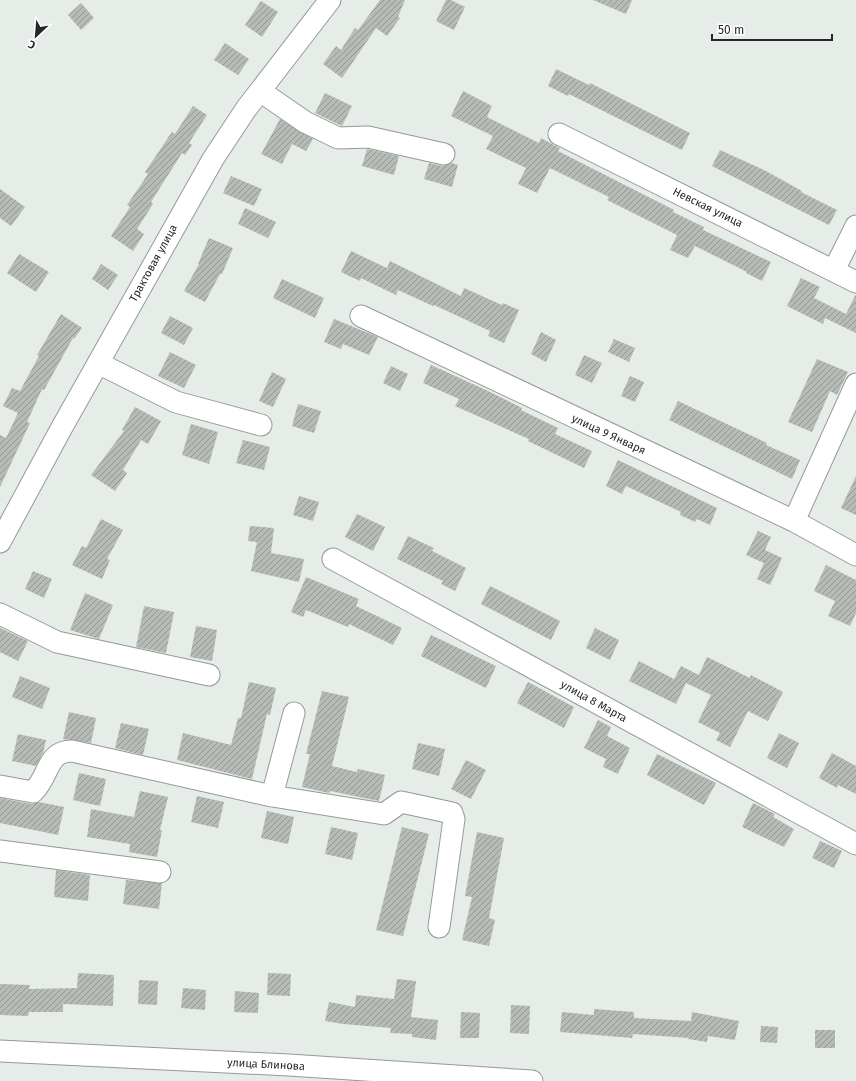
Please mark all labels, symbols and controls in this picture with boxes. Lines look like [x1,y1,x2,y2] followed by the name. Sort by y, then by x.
[16,16,56,56] north arrow
[712,16,832,42] scale bar
[718,23,744,37] text: 50 m
[26,37,38,52] text: С
[671,185,745,230] street label: Невская улица
[127,222,180,304] street label: Трактовая улица
[570,412,648,457] street label: улица 9 Января
[558,678,629,725] street label: улица 8 Марта
[227,1056,305,1073] street label: улица Блинова

